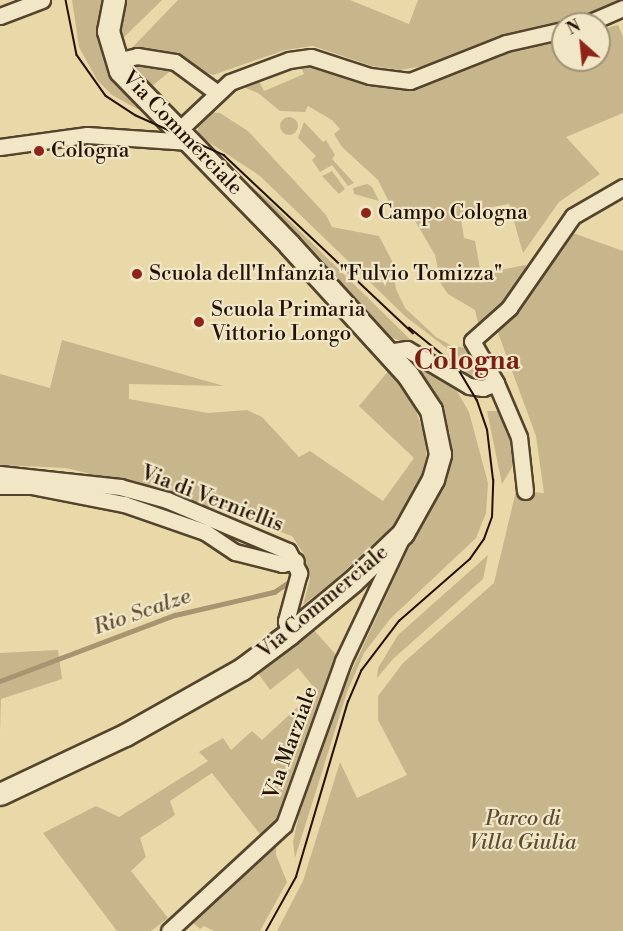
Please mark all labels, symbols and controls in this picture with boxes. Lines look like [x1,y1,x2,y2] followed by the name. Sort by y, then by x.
[551,12,611,72] north arrow
[564,16,584,40] text: N
[116,66,248,200] street label: Via Commerciale
[51,138,129,164] place label: Cologna
[32,144,46,158] marker: Cologna
[378,200,528,226] place label: Campo Cologna
[359,206,373,220] marker: Campo Cologna
[149,261,502,287] place label: Scuola dell'Infanzia "Fulvio Tomizza"
[130,267,144,281] marker: Scuola dell'Infanzia "Fulvio Tomizza"
[211,297,365,347] place label: Scuola Primaria Vittorio Longo
[192,315,206,329] marker: Scuola Primaria Vittorio Longo
[414,346,520,378] district label: Cologna
[137,460,287,538] street label: Via di Verniellis
[252,540,394,664] street label: Via Commerciale
[90,583,194,641] water label: Rio Scalze
[259,683,323,803] street label: Via Marziale
[470,806,576,856] park label: Parco di Villa Giulia

